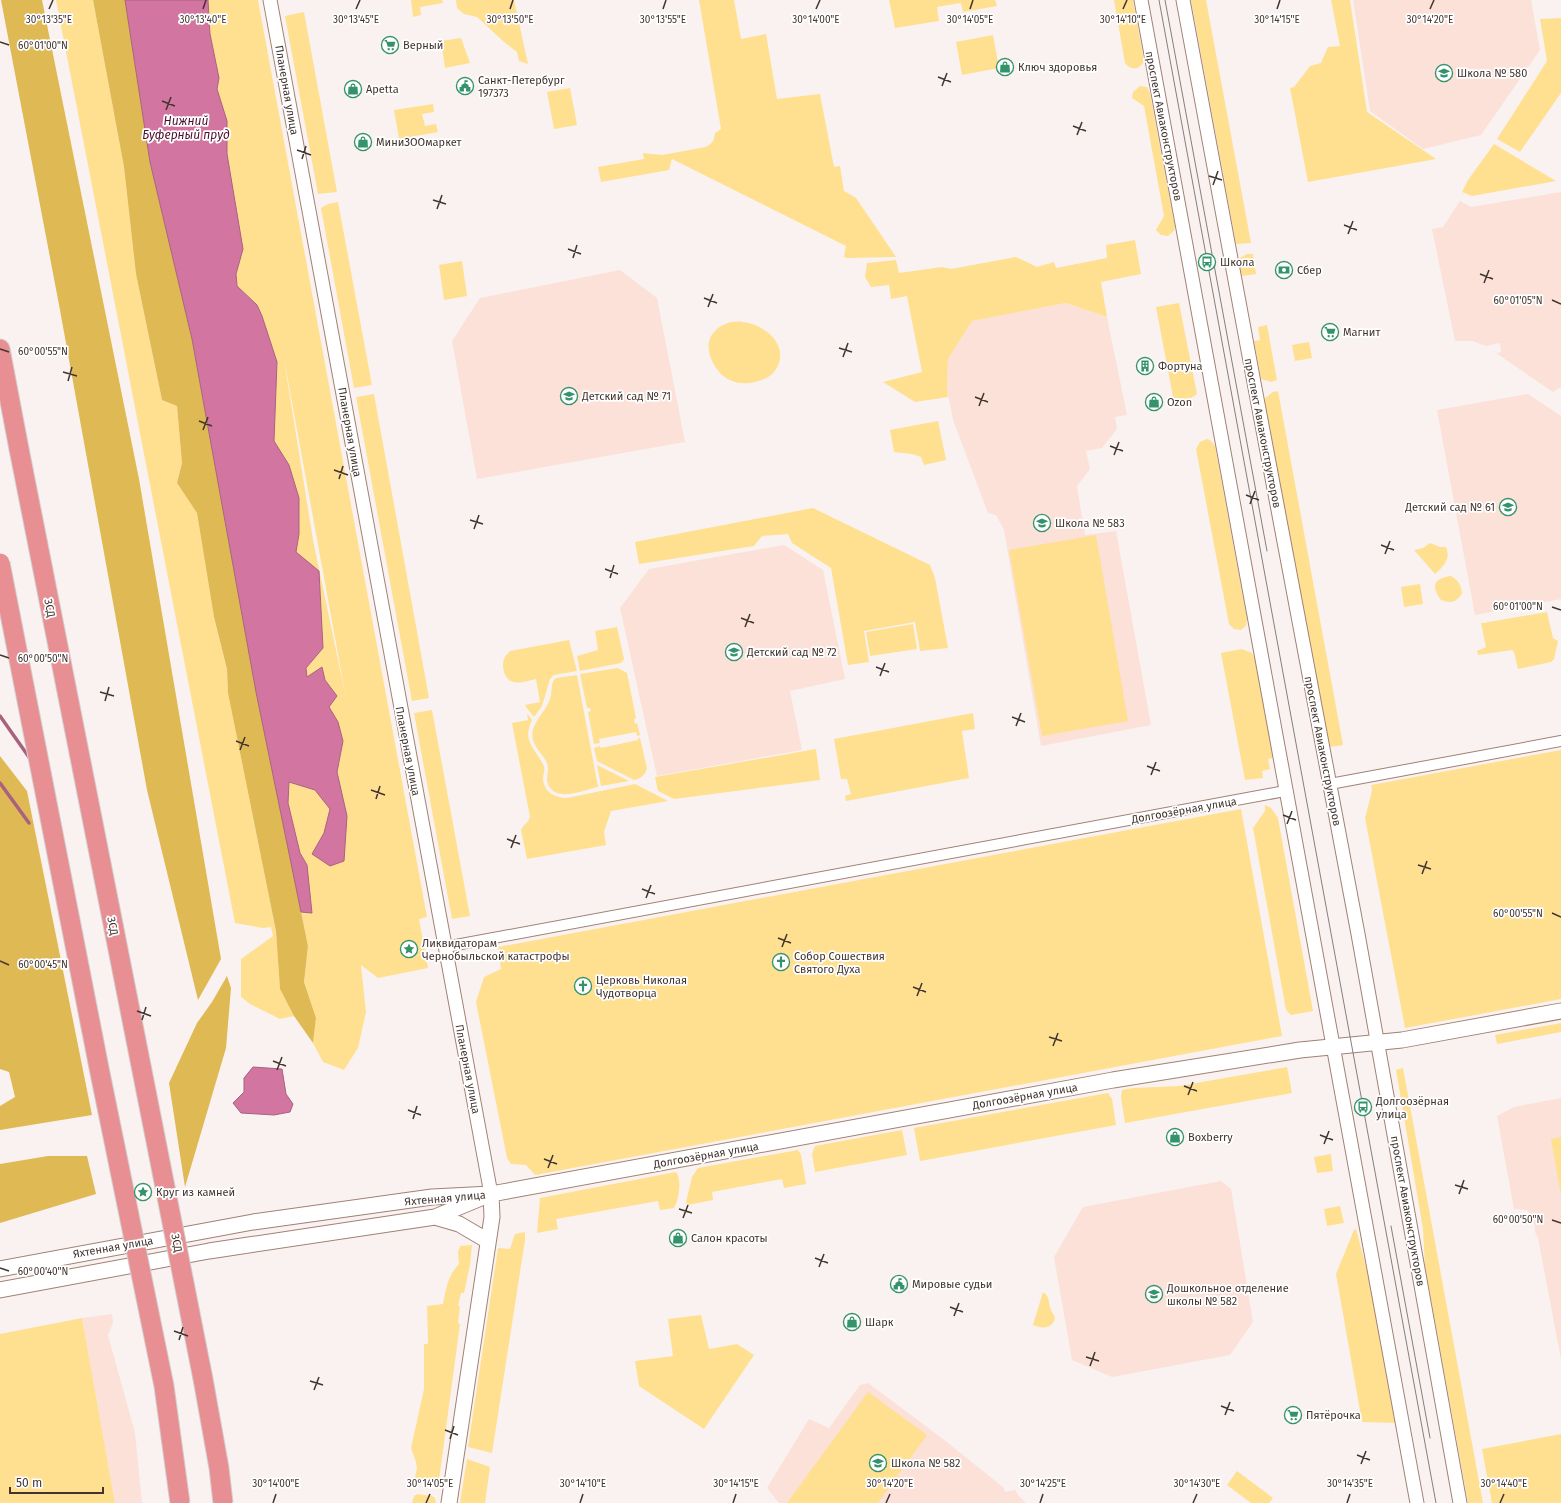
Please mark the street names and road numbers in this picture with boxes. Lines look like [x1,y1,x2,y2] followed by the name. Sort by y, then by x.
[272,44,301,136] street label: Планерная улица
[1143,50,1184,202] street label: проспект Авиаконструкторов
[1242,357,1283,509] street label: проспект Авиаконструкторов
[335,386,364,478] street label: Планерная улица
[41,598,58,619] street label: ЗСД
[1302,675,1343,827] street label: проспект Авиаконструкторов
[392,705,423,797] street label: Планерная улица
[1130,795,1238,826] street label: Долгоозёрная улица
[104,916,121,937] street label: ЗСД
[452,1023,483,1115] street label: Планерная улица
[971,1081,1079,1112] street label: Долгоозёрная улица
[1388,1135,1427,1287] street label: проспект Авиаконструкторов
[652,1140,760,1171] street label: Долгоозёрная улица
[404,1188,486,1209] street label: Яхтенная улица
[168,1233,185,1254] street label: ЗСД
[72,1234,154,1261] street label: Яхтенная улица

